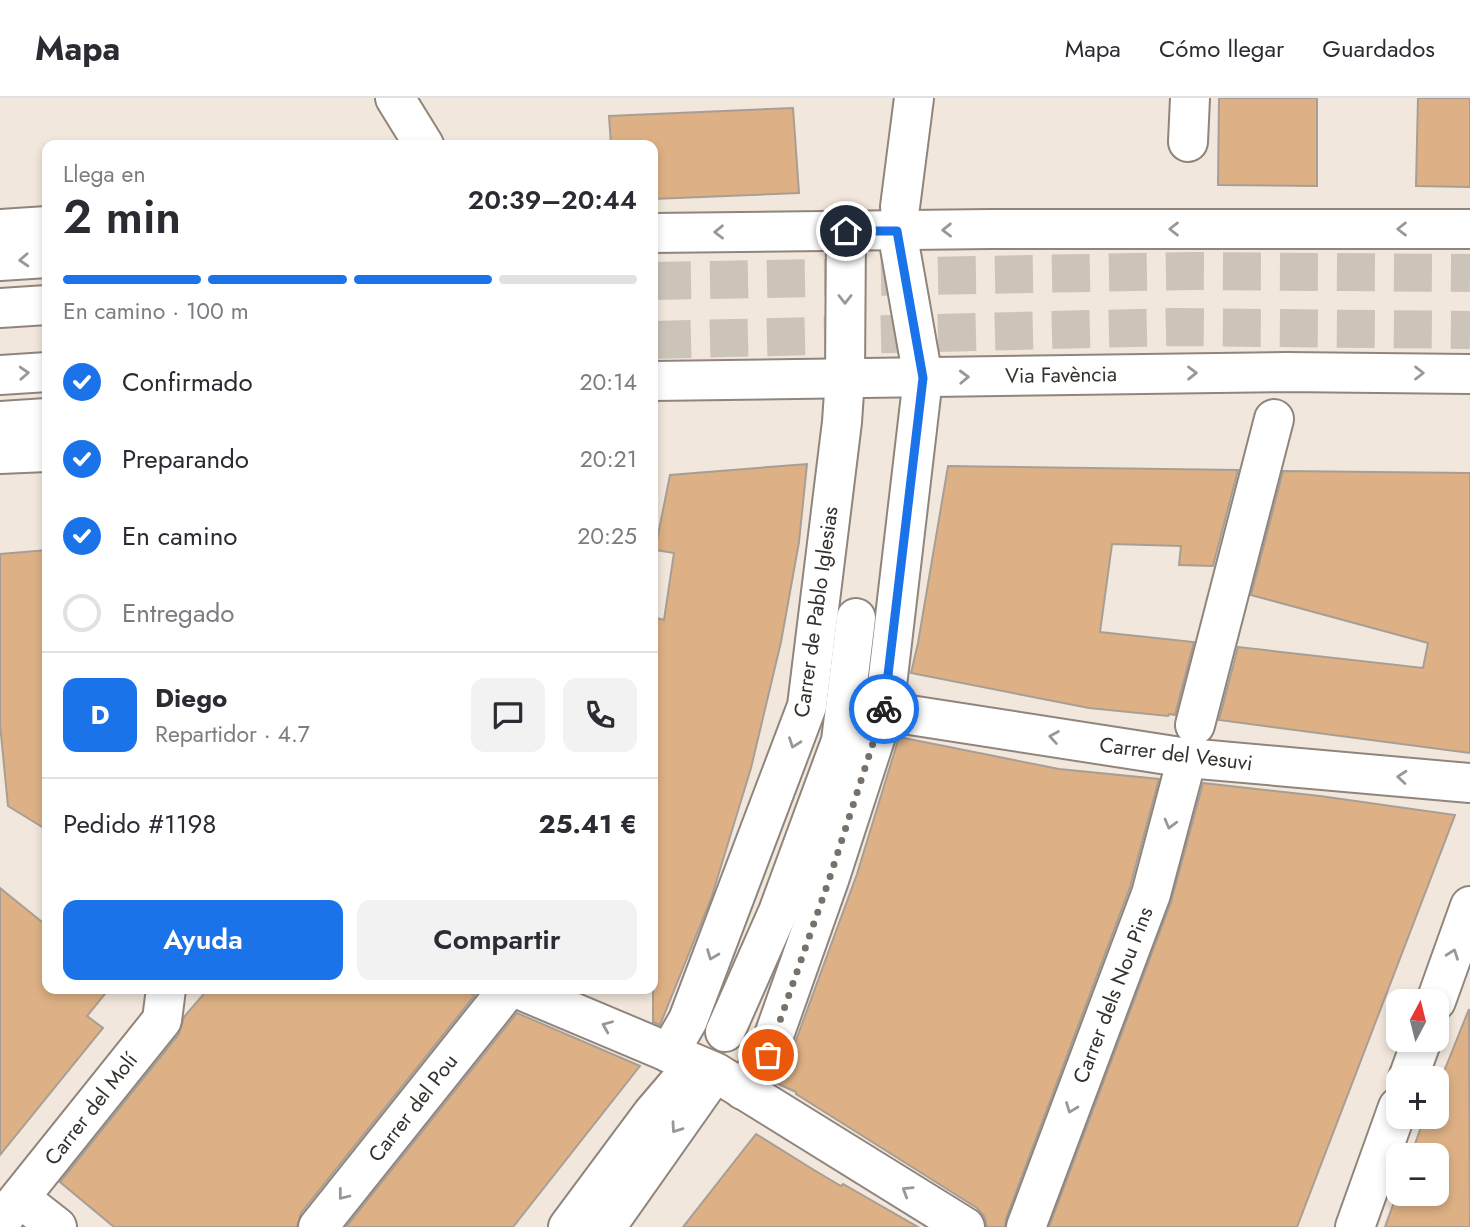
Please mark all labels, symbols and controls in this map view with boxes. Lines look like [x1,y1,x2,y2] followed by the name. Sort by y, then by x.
[35,25,120,72] text: Mapa
[1065,31,1121,66] text: Mapa
[1159,31,1284,66] text: Cómo llegar
[1322,31,1435,66] text: Guardados
[63,157,145,191] text: Llega en
[468,181,637,219] text: 20:39–20:44
[63,184,181,250] text: 2 min
[816,201,876,261] pin
[827,212,865,250] icon: home
[1169,221,1179,237] one-way arrow
[1396,221,1407,237] one-way arrow
[941,222,952,238] one-way arrow
[714,224,724,240] one-way arrow
[18,252,29,267] one-way arrow
[63,294,249,328] text: En camino · 100 m
[838,294,853,305] one-way arrow
[1005,359,1117,391] street label: Via Favència
[63,363,101,401] icon: check
[122,363,253,401] text: Confirmado
[579,365,637,399] text: 20:14
[1187,365,1198,381] one-way arrow
[1415,365,1425,381] one-way arrow
[18,366,29,381] one-way arrow
[959,369,970,384] one-way arrow
[63,440,101,478] icon: check
[122,440,249,478] text: Preparando
[580,442,637,476] text: 20:21
[786,505,846,719] street label: Carrer de Pablo Iglesias
[63,517,101,555] icon: check
[122,517,238,555] text: En camino
[577,519,637,553] text: 20:25
[122,594,234,632] text: Entregado
[849,674,919,744] courier
[471,678,545,752] button: chat
[563,678,637,752] button: phone
[155,679,227,717] text: Diego
[865,690,903,728] icon: bike
[90,696,110,734] text: D
[155,717,310,751] text: Repartidor · 4.7
[1049,730,1060,745] one-way arrow
[1098,730,1254,778] street label: Carrer del Vesuvi
[788,736,802,748] one-way arrow
[1396,770,1407,785] one-way arrow
[63,805,217,843] text: Pedido #1198
[539,805,637,843] text: 25.41 €
[1164,818,1178,830] one-way arrow
[63,900,343,980] button: Ayuda
[357,900,637,980] button: Compartir
[1066,902,1160,1088] street label: Carrer dels Nou Pins
[1445,948,1459,960] one-way arrow
[707,949,721,961] one-way arrow
[1386,989,1449,1052] north arrow
[1386,989,1449,1206] map controls
[601,1020,614,1034] one-way arrow
[738,1025,798,1085] pin
[749,1036,787,1074] icon: bag
[37,1045,146,1172] street label: Carrer del Molí
[361,1047,465,1169] street label: Carrer del Pou
[1386,1066,1449,1129] button: +
[1065,1101,1079,1113] one-way arrow
[672,1120,684,1133] one-way arrow
[1386,1143,1449,1206] button: −
[901,1187,914,1200] one-way arrow
[339,1188,352,1200] one-way arrow

